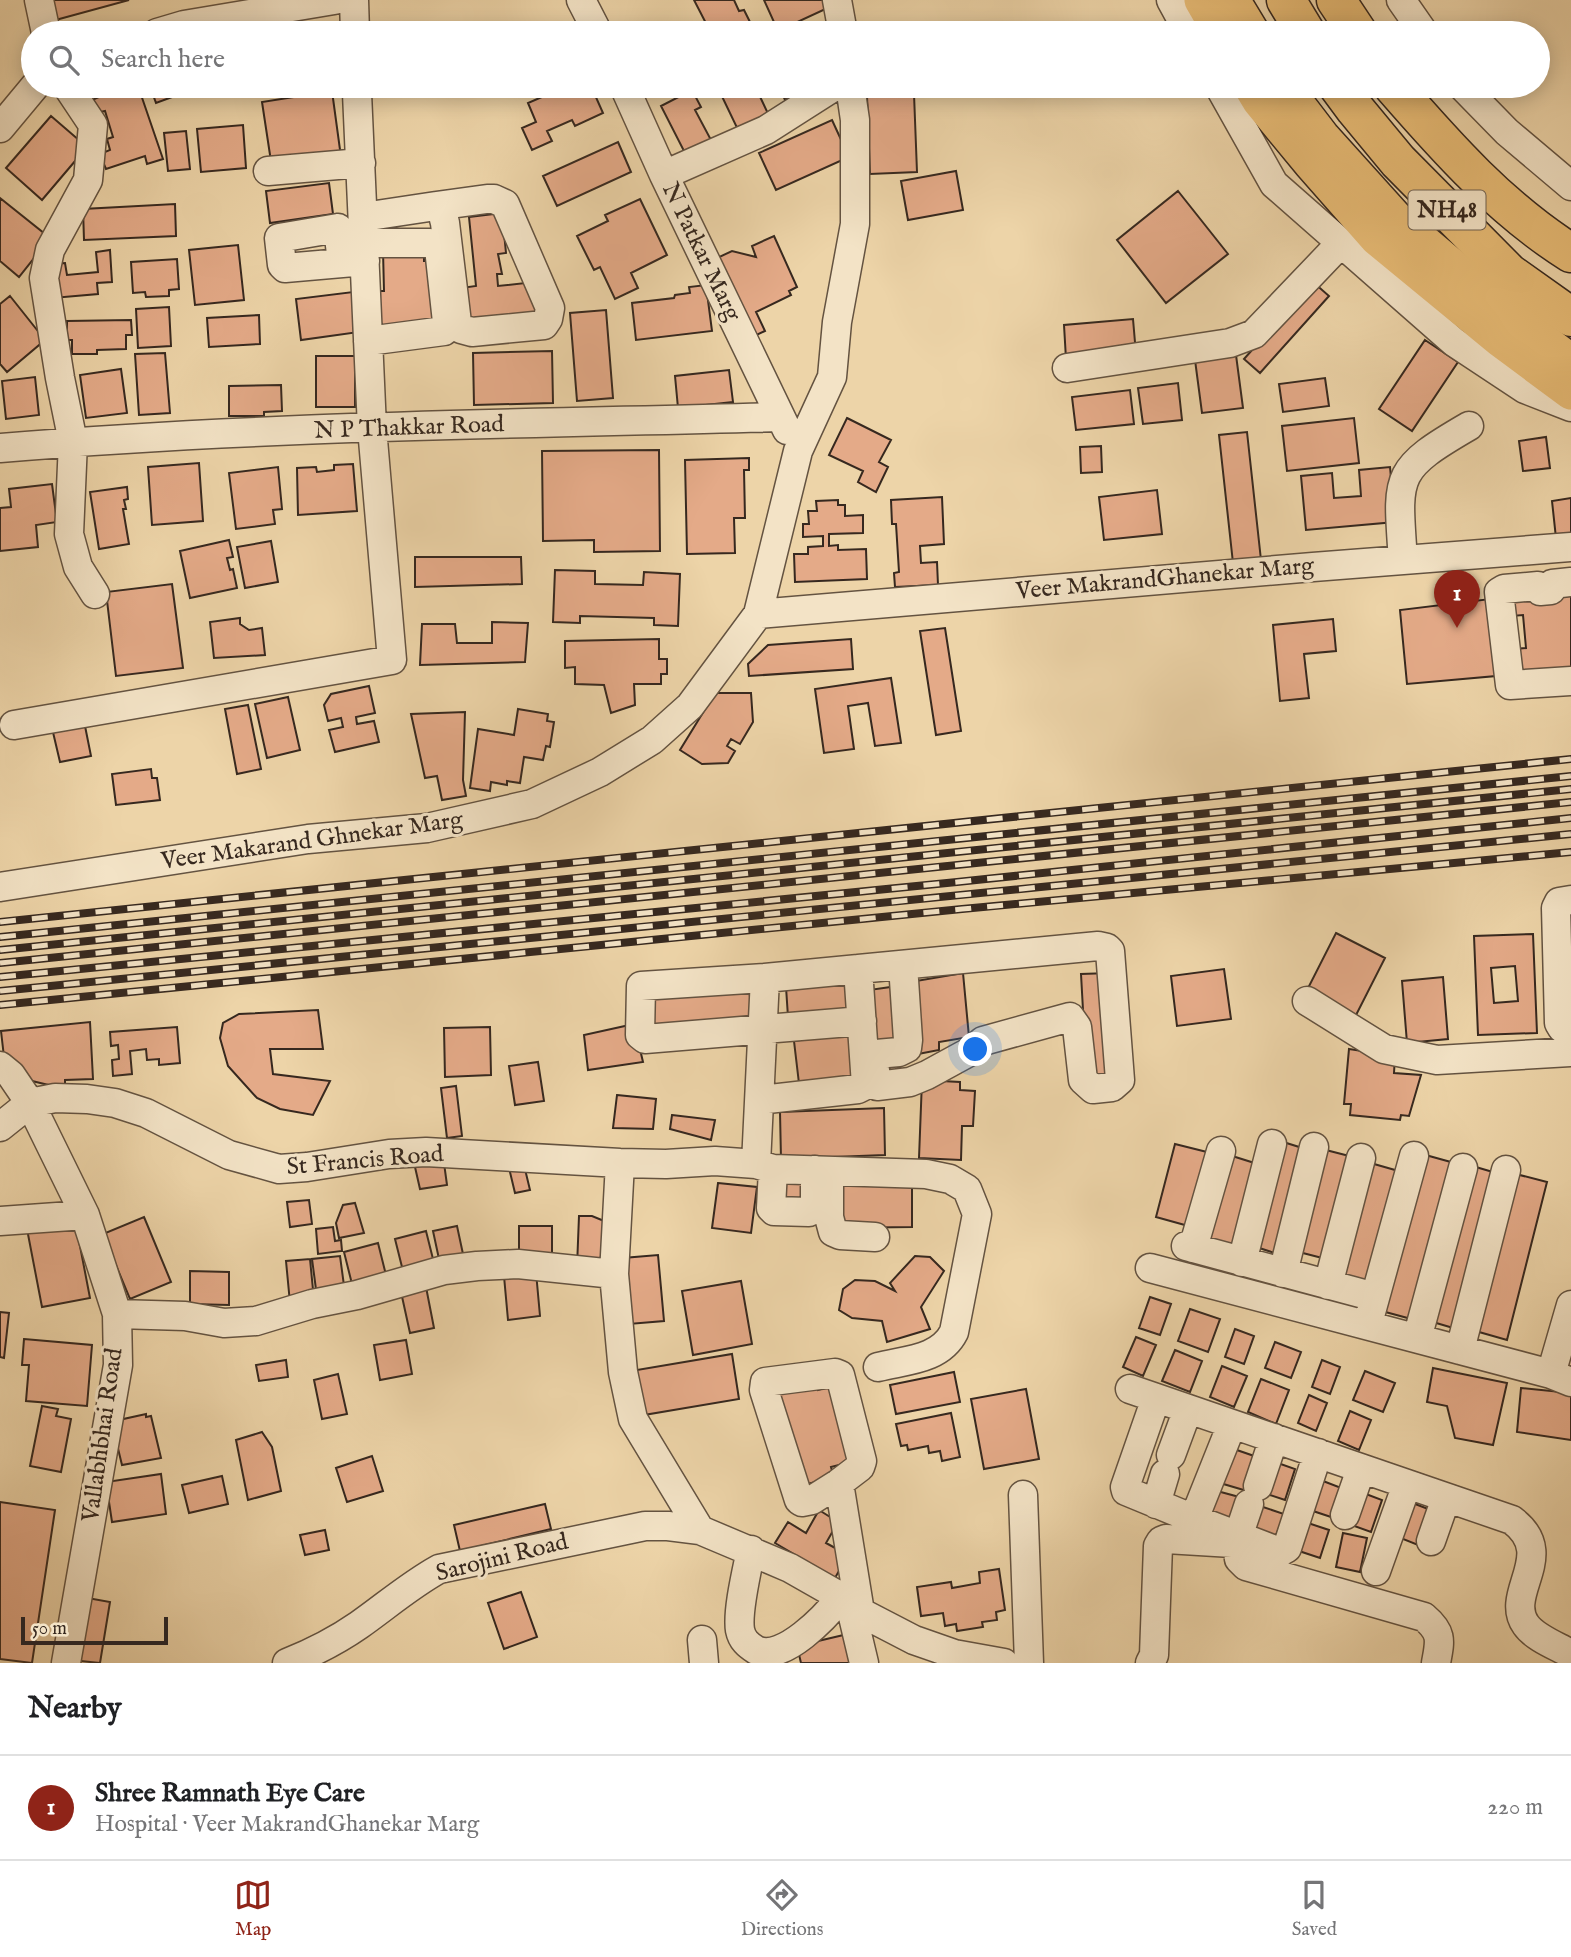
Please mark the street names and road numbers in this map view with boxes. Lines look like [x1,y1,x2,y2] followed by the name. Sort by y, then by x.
[654,178,748,327] street label: N Patkar Marg
[1408,190,1486,230] road number: NH48
[313,409,505,447] street label: N P Thakkar Road
[1014,550,1316,608] street label: Veer MakrandGhanekar Marg
[158,804,466,878] street label: Veer Makarand Ghnekar Marg
[285,1139,445,1183] street label: St Francis Road
[75,1346,131,1525] street label: Vallabhbhai Road
[433,1527,572,1589] street label: Sarojini Road

